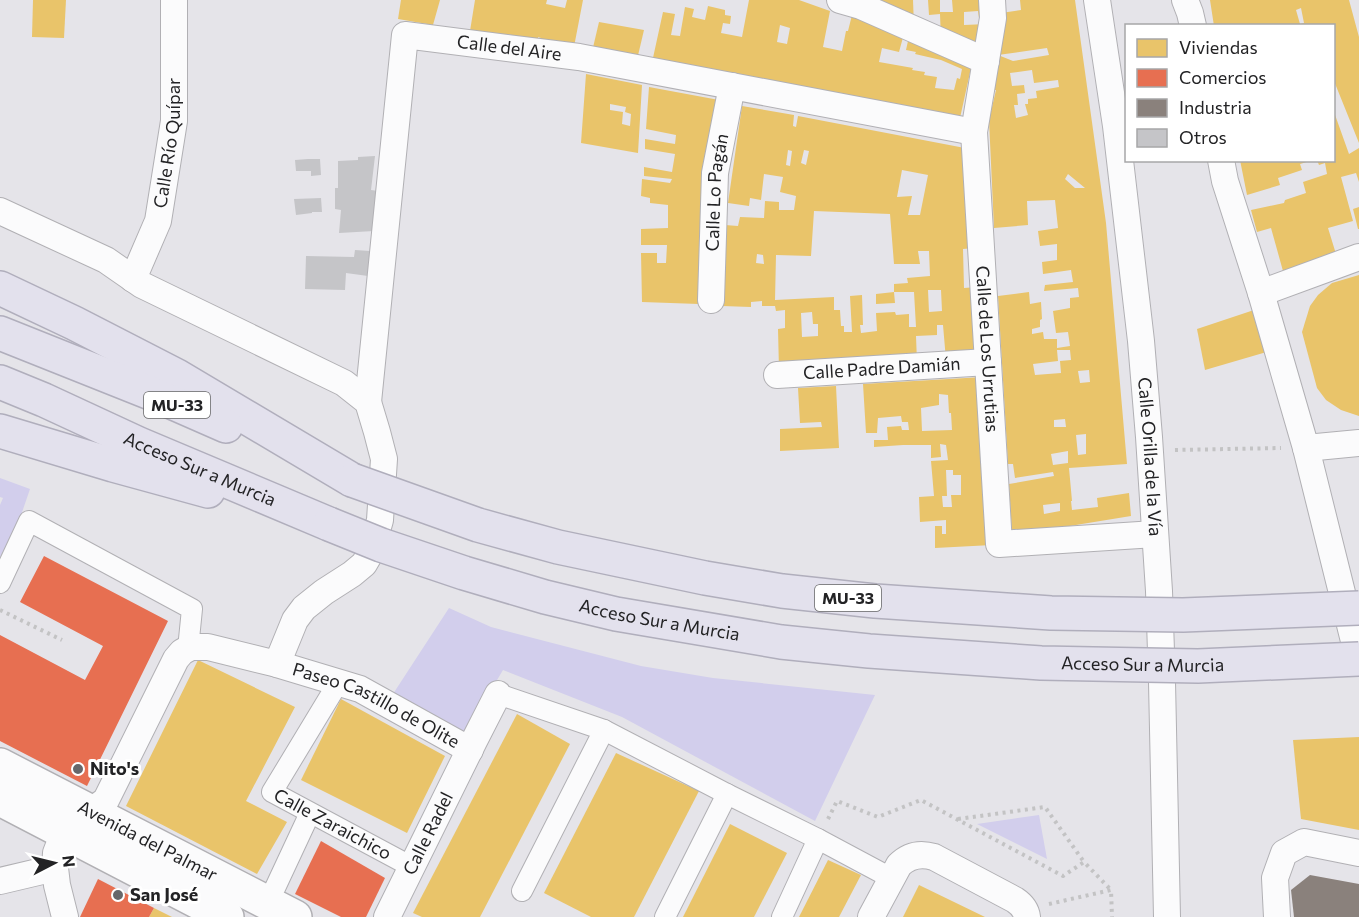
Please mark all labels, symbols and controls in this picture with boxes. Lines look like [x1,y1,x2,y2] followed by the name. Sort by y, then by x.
[1125,24,1335,162] legend
[456,30,563,65] street label: Calle del Aire
[1179,36,1258,58] text: Viviendas
[1179,66,1266,88] text: Comercios
[148,78,184,210] street label: Calle Río Quípar
[1179,96,1252,118] text: Industria
[1179,126,1227,148] text: Otros
[701,131,733,252] street label: Calle Lo Pagán
[972,265,1004,433] street label: Calle de Los Urrutias
[802,352,961,383] street label: Calle Padre Damián
[1134,376,1167,537] street label: Calle Orilla de la Vía
[144,392,210,418] road number: MU-33
[121,426,279,510] street label: Acceso Sur a Murcia
[815,585,881,611] road number: MU-33
[577,594,742,645] street label: Acceso Sur a Murcia
[1061,651,1224,676] street label: Acceso Sur a Murcia
[290,657,464,752] street label: Paseo Castillo de Olite
[90,757,139,779] place label: Nito's
[71,762,85,776] marker: Nito's
[270,783,395,864] street label: Calle Zaraichico
[398,788,457,878] street label: Calle Radel
[75,795,222,885] street label: Avenida del Palmar
[24,833,84,893] north arrow
[59,854,80,868] text: N
[130,883,198,905] place label: San José
[111,888,125,902] marker: San José

